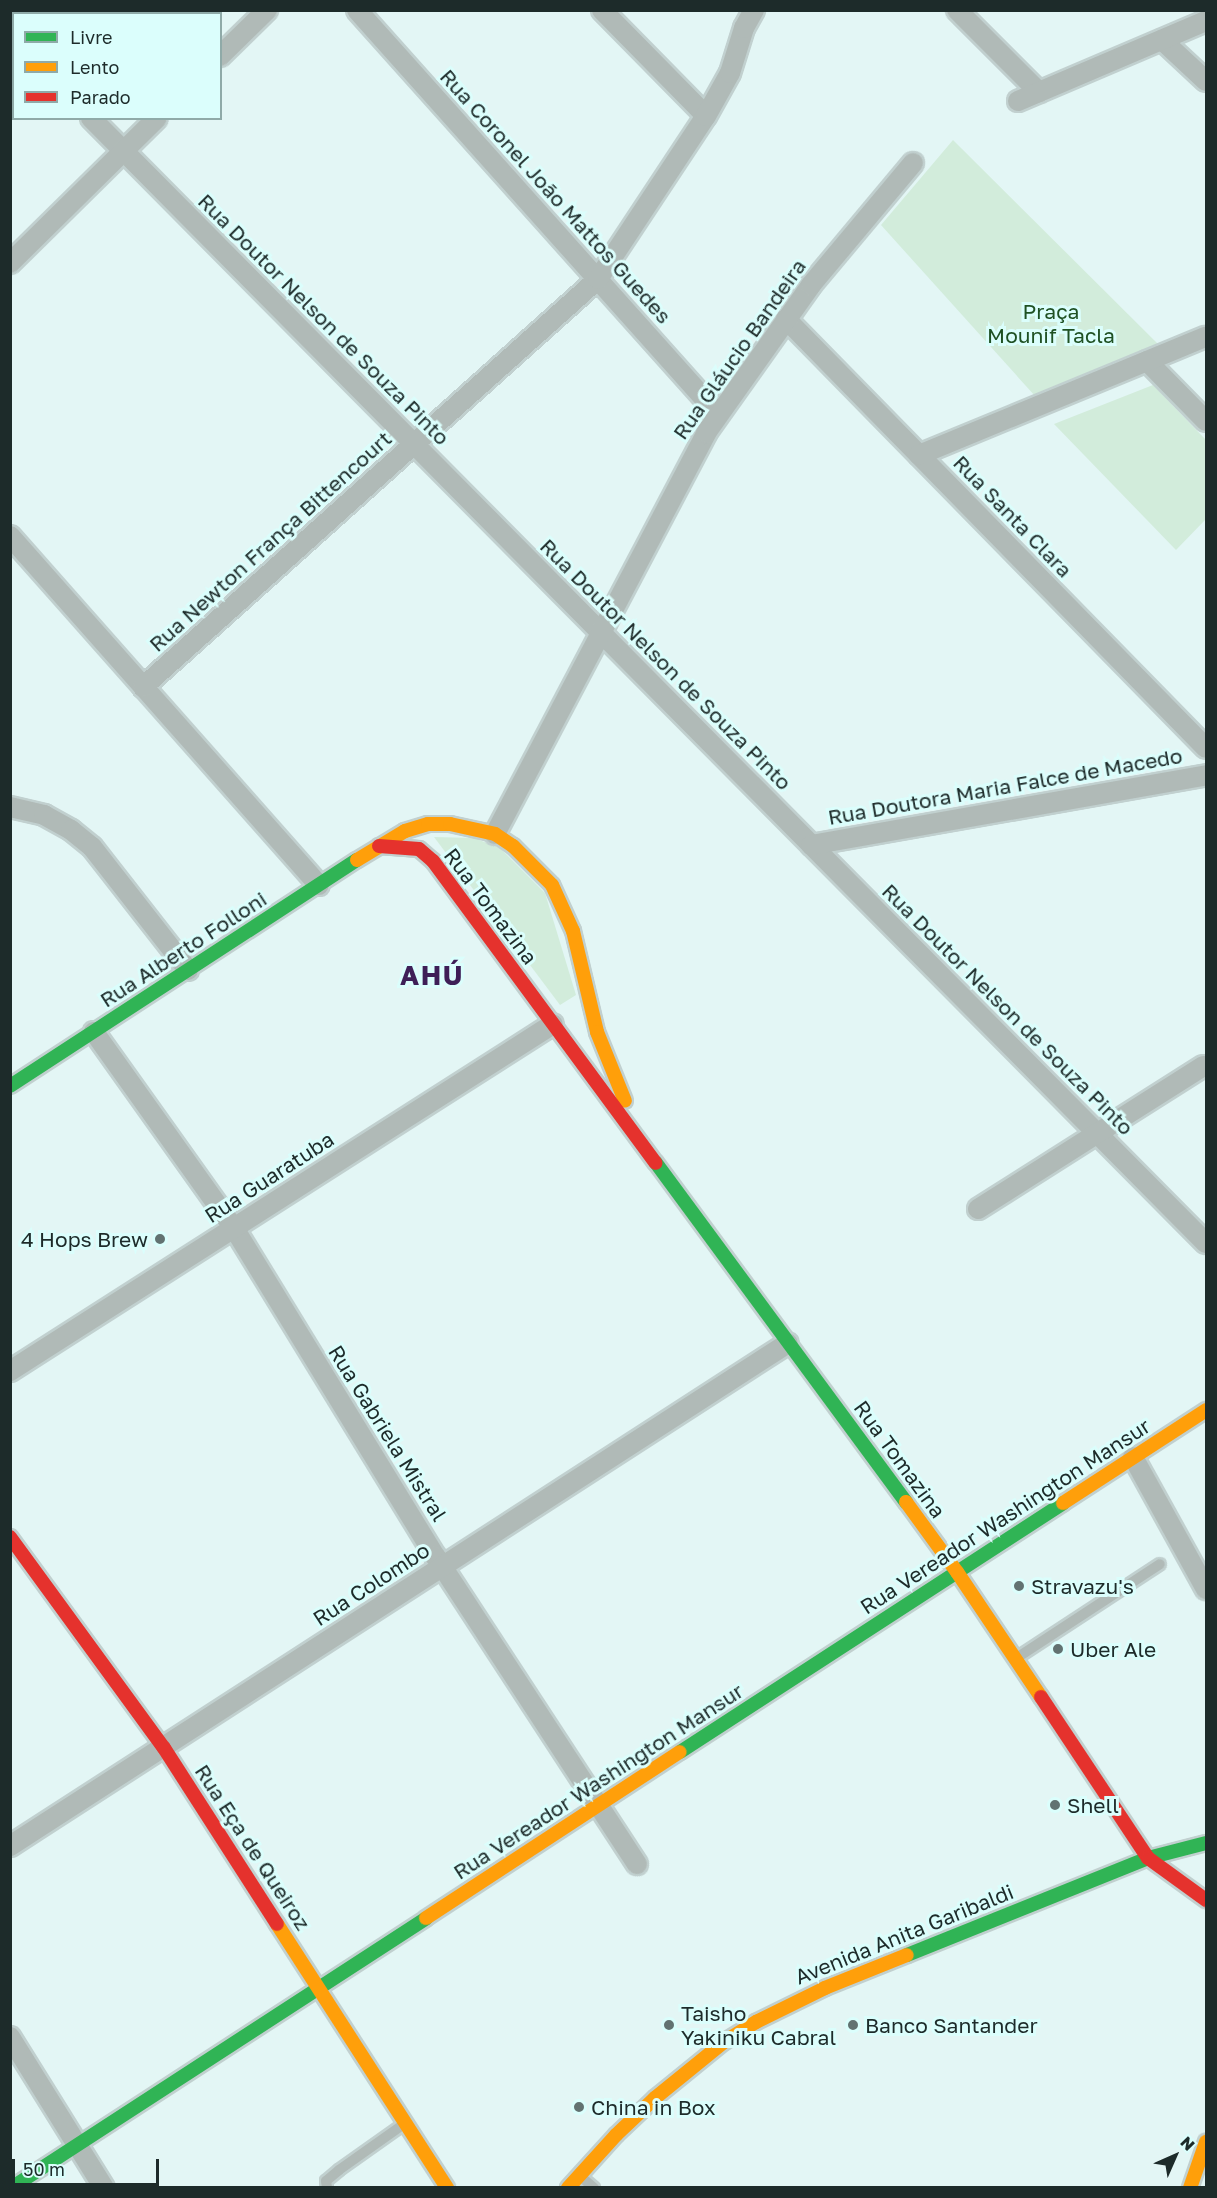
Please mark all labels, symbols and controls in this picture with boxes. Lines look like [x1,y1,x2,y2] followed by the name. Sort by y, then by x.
[12,12,222,120] legend
[70,26,112,48] text: Livre
[70,56,119,78] text: Lento
[435,64,677,328] street label: Rua Coronel João Mattos Guedes
[70,86,131,108] text: Parado
[193,188,455,450] street label: Rua Doutor Nelson de Souza Pinto
[667,254,811,444] street label: Rua Gláucio Bandeira
[987,298,1115,348] park label: Praça Mounif Tacla
[144,426,396,656] street label: Rua Newton França Bittencourt
[948,450,1078,582] street label: Rua Santa Clara
[535,533,797,795] street label: Rua Doutor Nelson de Souza Pinto
[826,742,1184,830] street label: Rua Doutora Maria Falce de Macedo
[439,843,543,969] street label: Rua Tomazina
[877,878,1139,1140] street label: Rua Doutor Nelson de Souza Pinto
[95,886,271,1012] street label: Rua Alberto Folloni
[400,960,464,992] district label: AHÚ
[200,1126,338,1228] street label: Rua Guaratuba
[21,1226,148,1252] place label: 4 Hops Brew
[153,1232,167,1246] marker: 4 Hops Brew
[324,1340,452,1526] street label: Rua Gabriela Mistral
[849,1395,951,1523] street label: Rua Tomazina
[855,1413,1155,1619] street label: Rua Vereador Washington Mansur
[308,1537,434,1631] street label: Rua Colombo
[1031,1573,1134,1599] place label: Stravazu's
[1012,1579,1026,1593] marker: Stravazu's
[1070,1636,1156,1662] place label: Uber Ale
[1051,1642,1065,1656] marker: Uber Ale
[448,1678,748,1884] street label: Rua Vereador Washington Mansur
[190,1759,316,1935] street label: Rua Eça de Queiroz
[1067,1792,1119,1818] place label: Shell
[1048,1798,1062,1812] marker: Shell
[791,1879,1017,1989] street label: Avenida Anita Garibaldi
[681,2000,836,2050] place label: Taisho Yakiniku Cabral
[865,2012,1038,2038] place label: Banco Santander
[662,2018,676,2032] marker: Taisho Yakiniku Cabral
[846,2018,860,2032] marker: Banco Santander
[591,2094,715,2120] place label: China in Box
[572,2100,586,2114] marker: China in Box
[1145,2126,1205,2186] north arrow
[1176,2132,1199,2155] text: N
[15,2147,162,2185] scale bar
[23,2158,65,2180] text: 50 m

